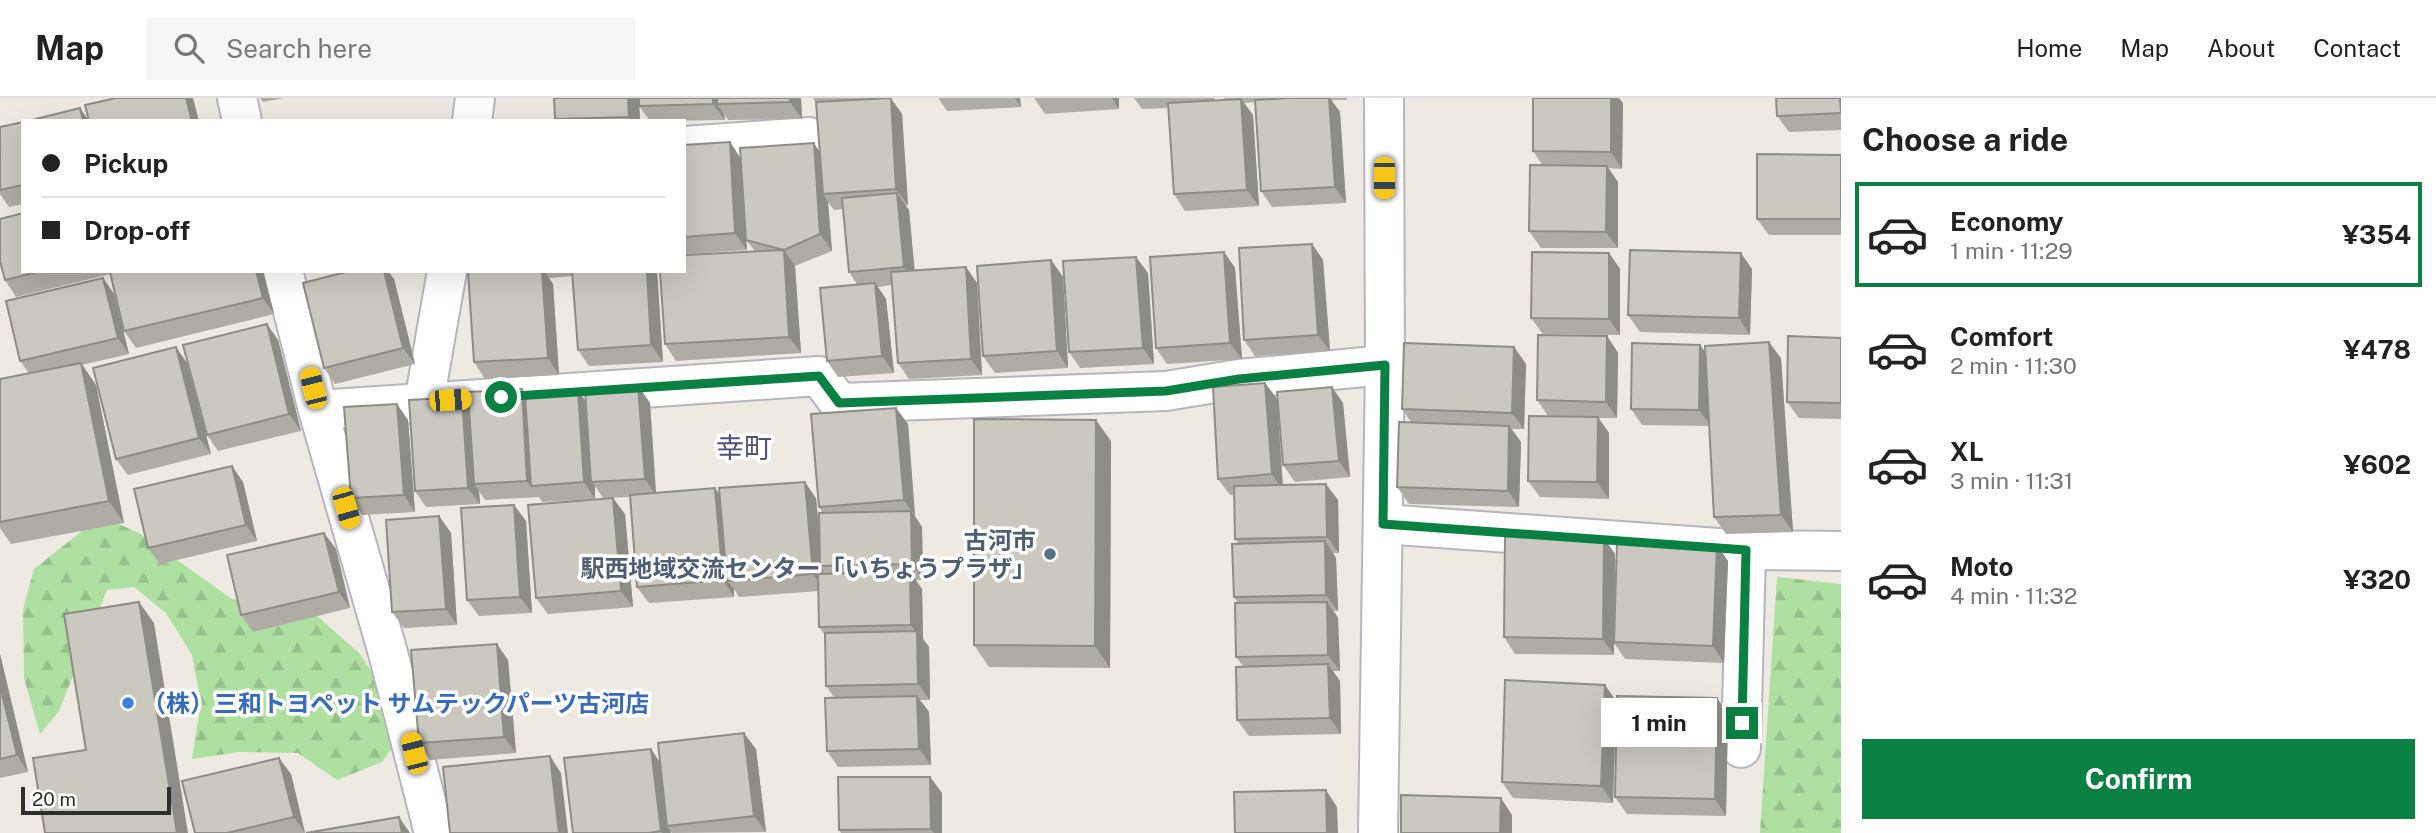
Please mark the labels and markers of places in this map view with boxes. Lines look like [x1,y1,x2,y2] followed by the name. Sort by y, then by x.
[580,526,1036,582] place label: 古河市 駅西地域交流センター「いちょうプラザ」
[1042,546,1058,562] marker: 古河市 駅西地域交流センター「いちょうプラザ」
[142,689,649,717] place label: （株）三和トヨペット サムテックパーツ古河店
[120,695,136,711] marker: （株）三和トヨペット サムテックパーツ古河店

